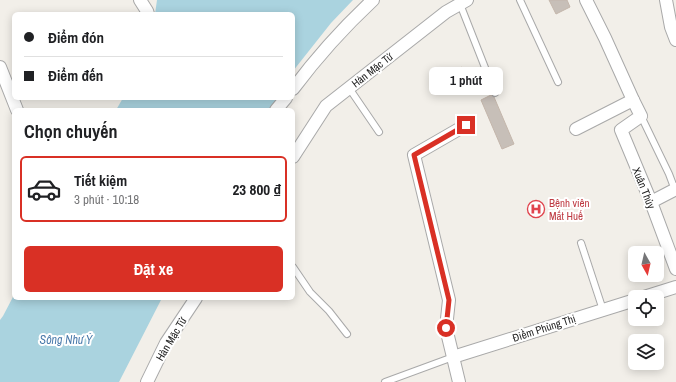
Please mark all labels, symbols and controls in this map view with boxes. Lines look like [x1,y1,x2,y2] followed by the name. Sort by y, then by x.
[48,27,104,48] text: Điểm đón
[349,49,396,90] street label: Hàn Mặc Tử
[48,65,103,86] text: Điểm đến
[429,67,503,95] callout: 1 phút
[450,72,482,89] text: 1 phút
[457,116,475,134] route end
[24,119,118,144] text: Chọn chuyến
[629,165,659,211] street label: Xuân Thủy
[74,170,127,191] text: Tiết kiệm
[26,171,62,207] icon: car
[232,179,281,200] text: 23 800 ₫
[74,191,139,208] text: 3 phút · 10:18
[549,196,590,223] place label: Bệnh viện Mắt Huế
[526,199,546,219] hospital icon: Bệnh viện Mắt Huế
[24,246,283,292] button: Đặt xe
[628,246,664,282] north arrow
[628,246,664,370] map controls
[628,290,664,326] button: locate
[511,311,577,345] street label: Điềm Phùng Thị
[153,314,190,363] street label: Hàn Mặc Tử
[437,319,455,337] route start
[40,332,94,348] water label: Sông Như Ý
[628,334,664,370] button: layers

